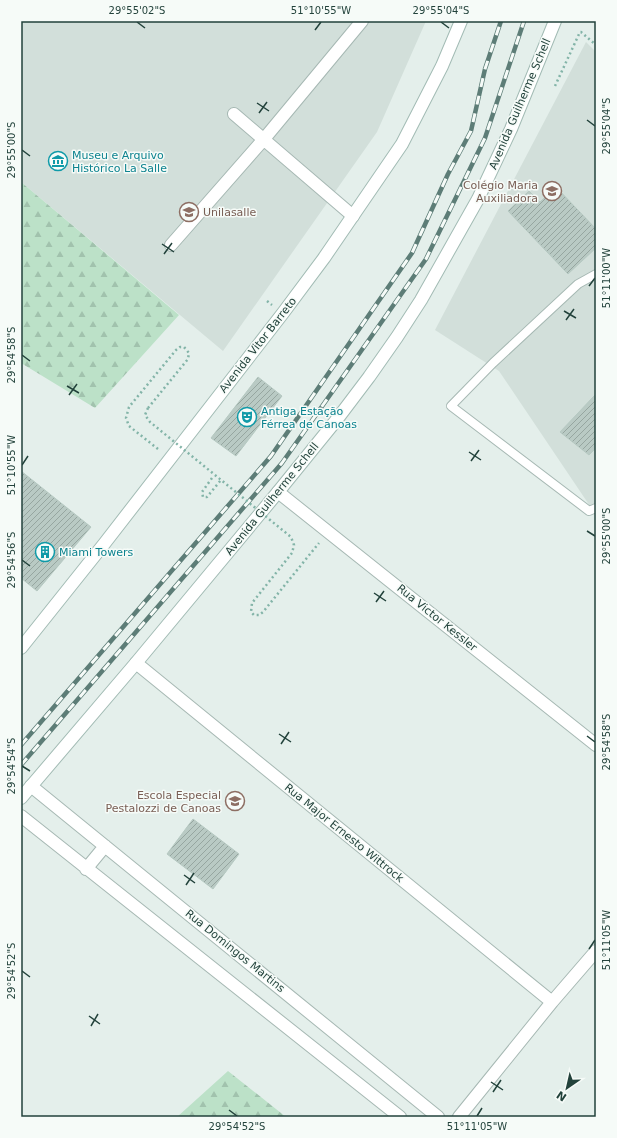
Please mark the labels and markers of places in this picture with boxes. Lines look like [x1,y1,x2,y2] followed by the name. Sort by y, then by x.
[72,149,167,175] place label: Museu e Arquivo Histórico La Salle
[47,150,69,172] museum icon: Museu e Arquivo Histórico La Salle
[463,179,538,205] place label: Colégio Maria Auxiliadora
[541,180,563,202] school or university icon: Colégio Maria Auxiliadora
[178,201,200,223] school or university icon: Unilasalle
[203,206,256,219] place label: Unilasalle
[261,405,357,431] place label: Antiga Estação Férrea de Canoas
[236,406,258,428] theatre icon: Antiga Estação Férrea de Canoas
[34,541,56,563] building icon: Miami Towers
[59,546,133,559] place label: Miami Towers
[105,789,221,815] place label: Escola Especial Pestalozzi de Canoas
[224,790,246,812] school or university icon: Escola Especial Pestalozzi de Canoas

